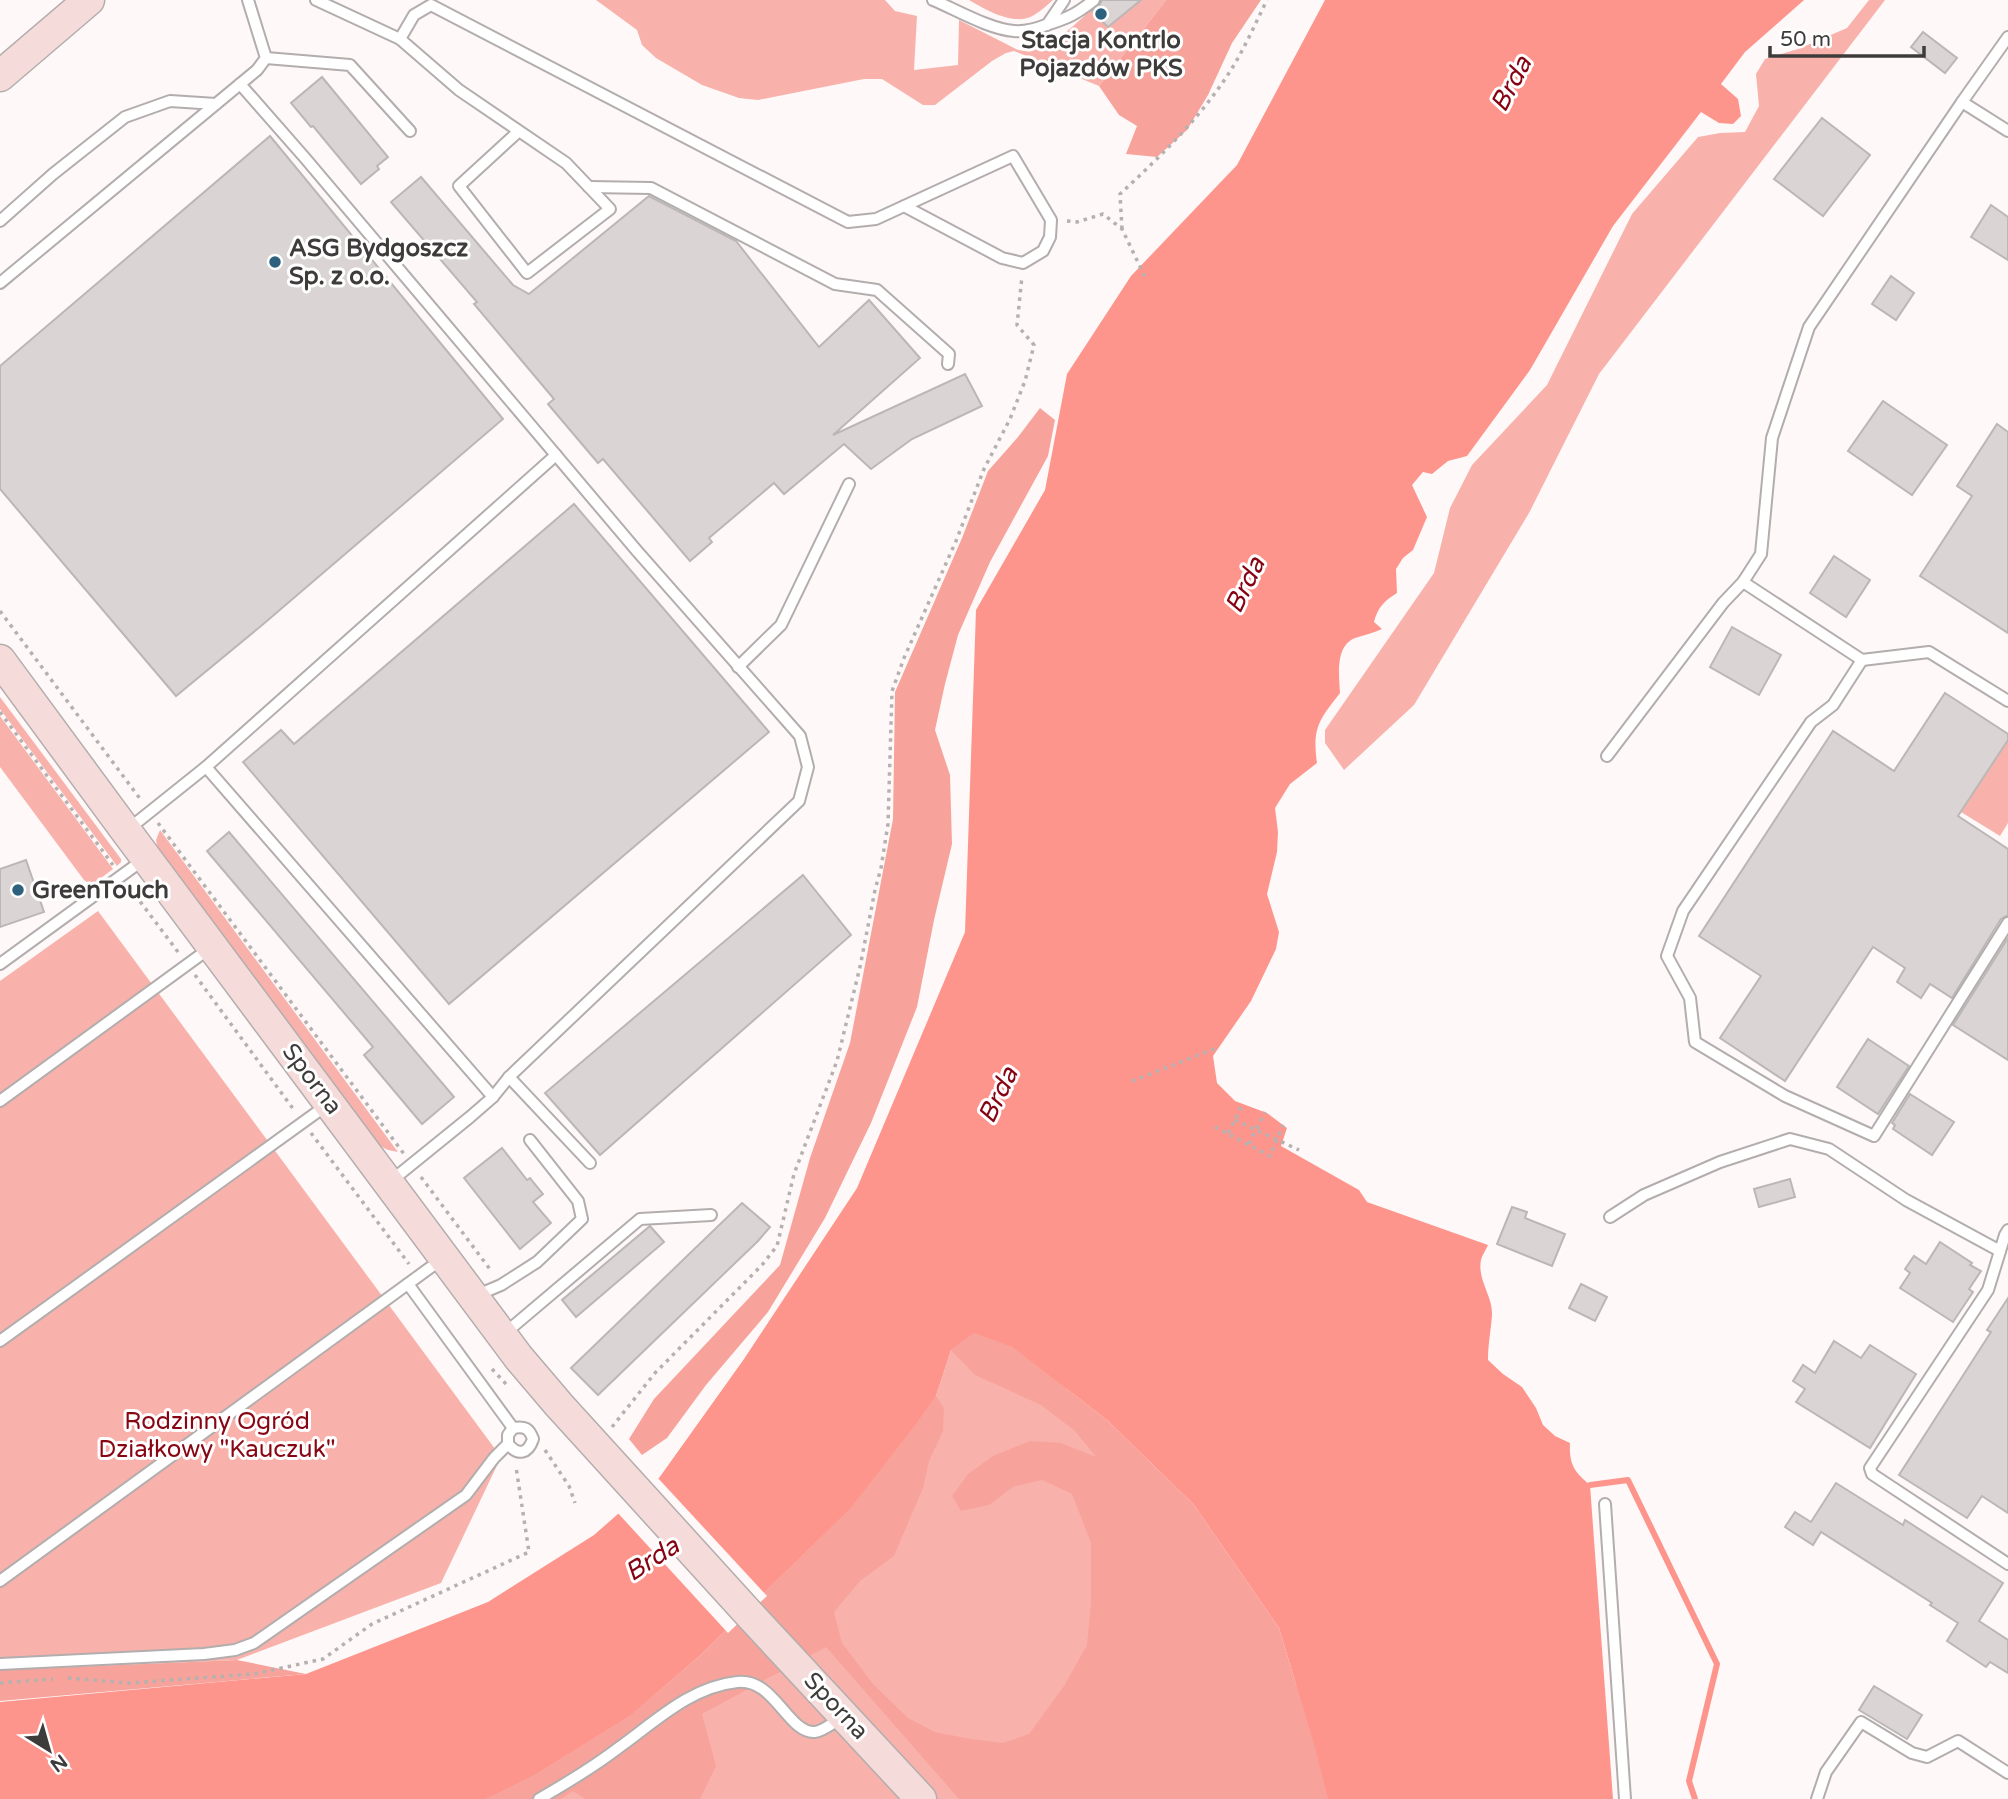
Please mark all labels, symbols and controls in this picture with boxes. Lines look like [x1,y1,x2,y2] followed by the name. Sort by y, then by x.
[1093,6,1109,22] marker: Stacja Kontrlo Pojazdów PKS
[1770,14,1924,58] scale bar
[1019,26,1183,83] place label: Stacja Kontrlo Pojazdów PKS
[1780,27,1831,52] text: 50 m
[1484,50,1539,117] water label: Brda
[289,234,468,291] place label: ASG Bydgoszcz Sp. z o.o.
[267,254,283,270] marker: ASG Bydgoszcz Sp. z o.o.
[1218,551,1272,618] water label: Brda
[32,876,169,905] place label: GreenTouch
[10,882,26,898] marker: GreenTouch
[276,1038,348,1120] street label: Sporna
[971,1061,1025,1128] water label: Brda
[98,1407,336,1464] park label: Rodzinny Ogród Działkowy "Kauczuk"
[619,1529,686,1588] water label: Brda
[798,1666,874,1746] street label: Sporna
[14,1715,84,1785] north arrow
[46,1749,71,1776] text: N

